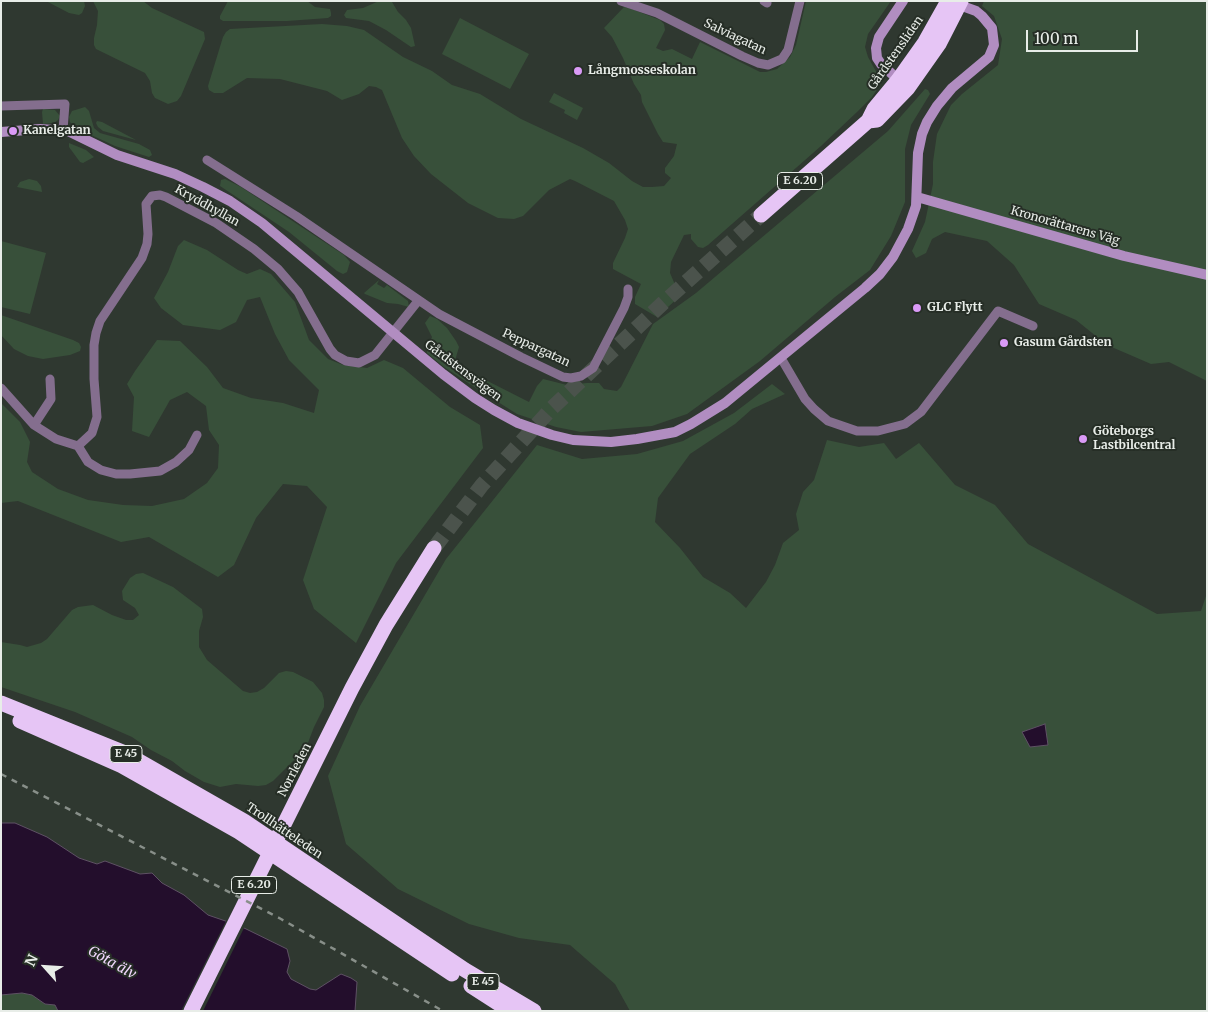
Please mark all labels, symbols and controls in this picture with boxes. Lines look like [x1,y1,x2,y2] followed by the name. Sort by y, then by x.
[865,13,927,93] street label: Gårdstensliden
[701,16,769,58] street label: Salviagatan
[1028,20,1140,52] scale bar
[1034,29,1078,48] text: 100 m
[588,64,696,78] place label: Långmosseskolan
[572,65,584,77] marker: Långmosseskolan
[23,124,91,138] place label: Kanelgatan
[7,125,19,137] marker: Kanelgatan
[778,172,822,190] road number: E 6.20
[172,182,242,230] street label: Kryddhyllan
[1009,204,1121,248] street label: Kronorättarens Väg
[927,301,982,315] place label: GLC Flytt
[911,302,923,314] marker: GLC Flytt
[500,326,572,370] street label: Peppargatan
[1014,336,1112,350] place label: Gasum Gårdsten
[422,337,504,405] street label: Gårdstensvägen
[998,337,1010,349] marker: Gasum Gårdsten
[1093,425,1175,453] place label: Göteborgs Lastbilcentral
[1077,433,1089,445] marker: Göteborgs Lastbilcentral
[275,741,315,799] street label: Norrleden
[110,746,142,762] road number: E 45
[243,800,325,862] street label: Trollhätteleden
[232,876,276,894] road number: E 6.20
[20,942,70,992] north arrow
[85,943,139,983] water label: Göta älv
[21,952,42,969] text: N
[467,974,499,990] road number: E 45

